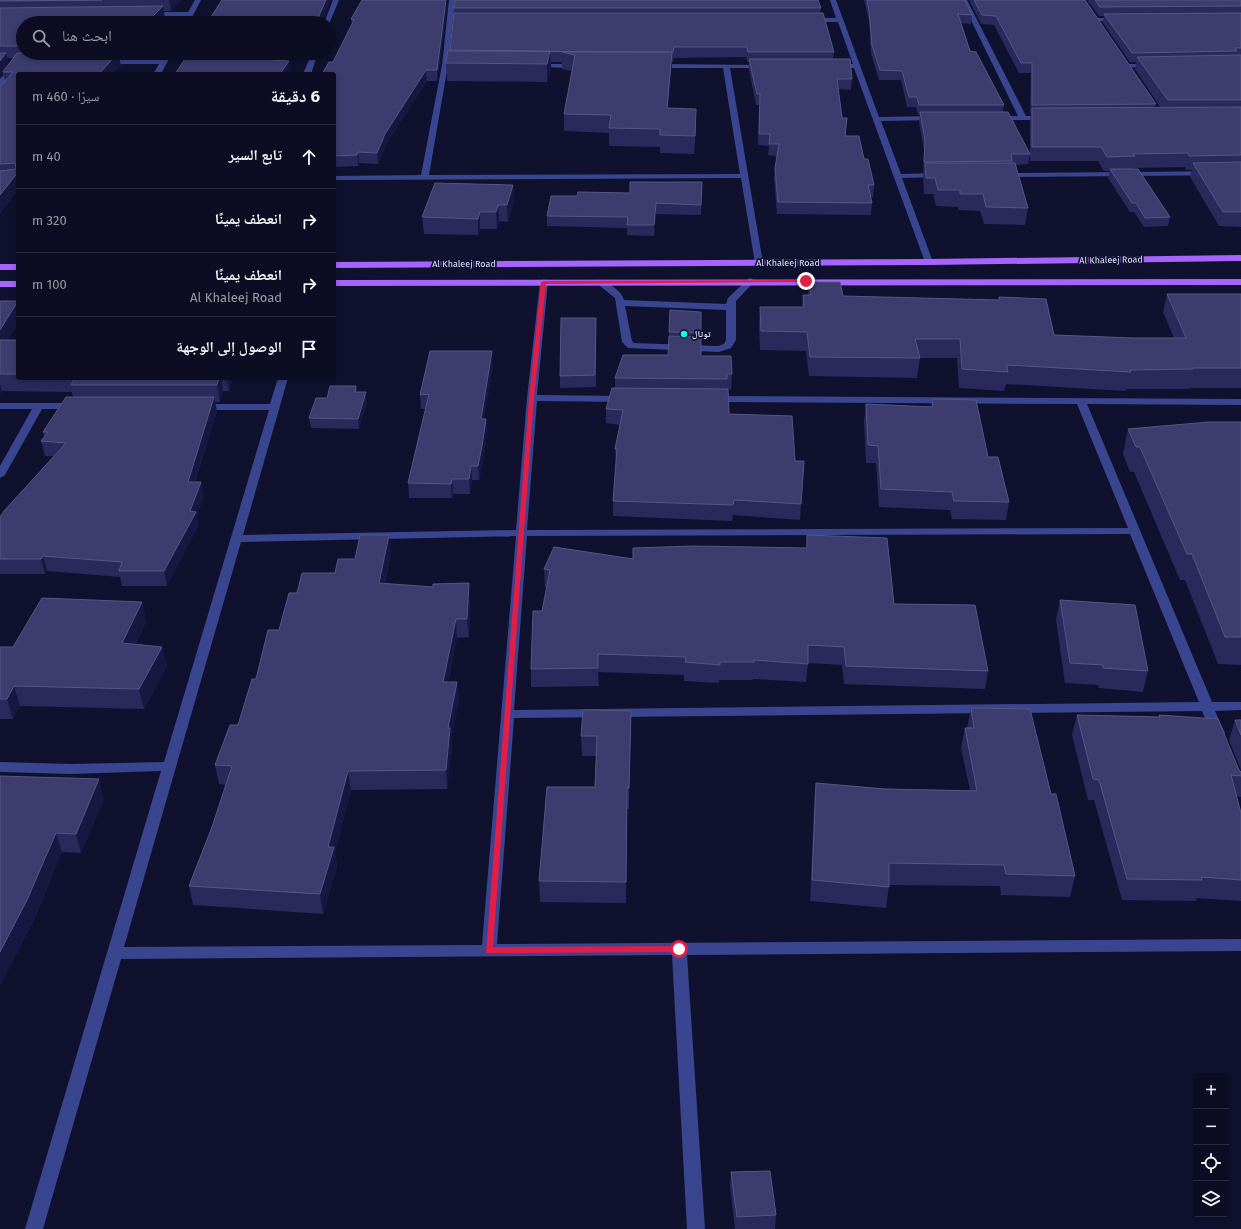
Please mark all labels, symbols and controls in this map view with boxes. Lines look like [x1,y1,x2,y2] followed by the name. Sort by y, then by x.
[16,16,336,60] search box
[30,27,52,49] icon: search
[62,27,112,45] text: ابحث هنا
[271,86,320,107] text: 6 دقيقة
[32,89,99,104] text: سيرًا · 460 m
[228,146,282,164] text: تابع السير
[298,146,320,168] icon: ahead
[32,149,61,164] text: 40 m
[215,210,282,228] text: انعطف يمينًا
[298,210,320,232] icon: right
[32,213,67,228] text: 320 m
[1079,254,1143,266] street label: Al Khaleej Road
[756,258,820,268] street label: Al Khaleej Road
[432,259,496,269] street label: Al Khaleej Road
[215,266,282,284] text: انعطف يمينًا
[797,272,815,290] route end
[298,274,320,296] icon: right
[32,277,67,292] text: 100 m
[190,290,282,305] text: Al Khaleej Road
[679,329,689,339] marker: توتال
[692,329,711,340] place label: توتال
[176,338,282,356] text: الوصول إلى الوجهة
[298,338,320,360] icon: arrive
[670,940,688,958] route start
[1193,1073,1229,1217] map controls
[1193,1073,1229,1109] button: +
[1193,1109,1229,1145] button: −
[1193,1145,1229,1181] button: locate
[1193,1181,1229,1217] button: layers

